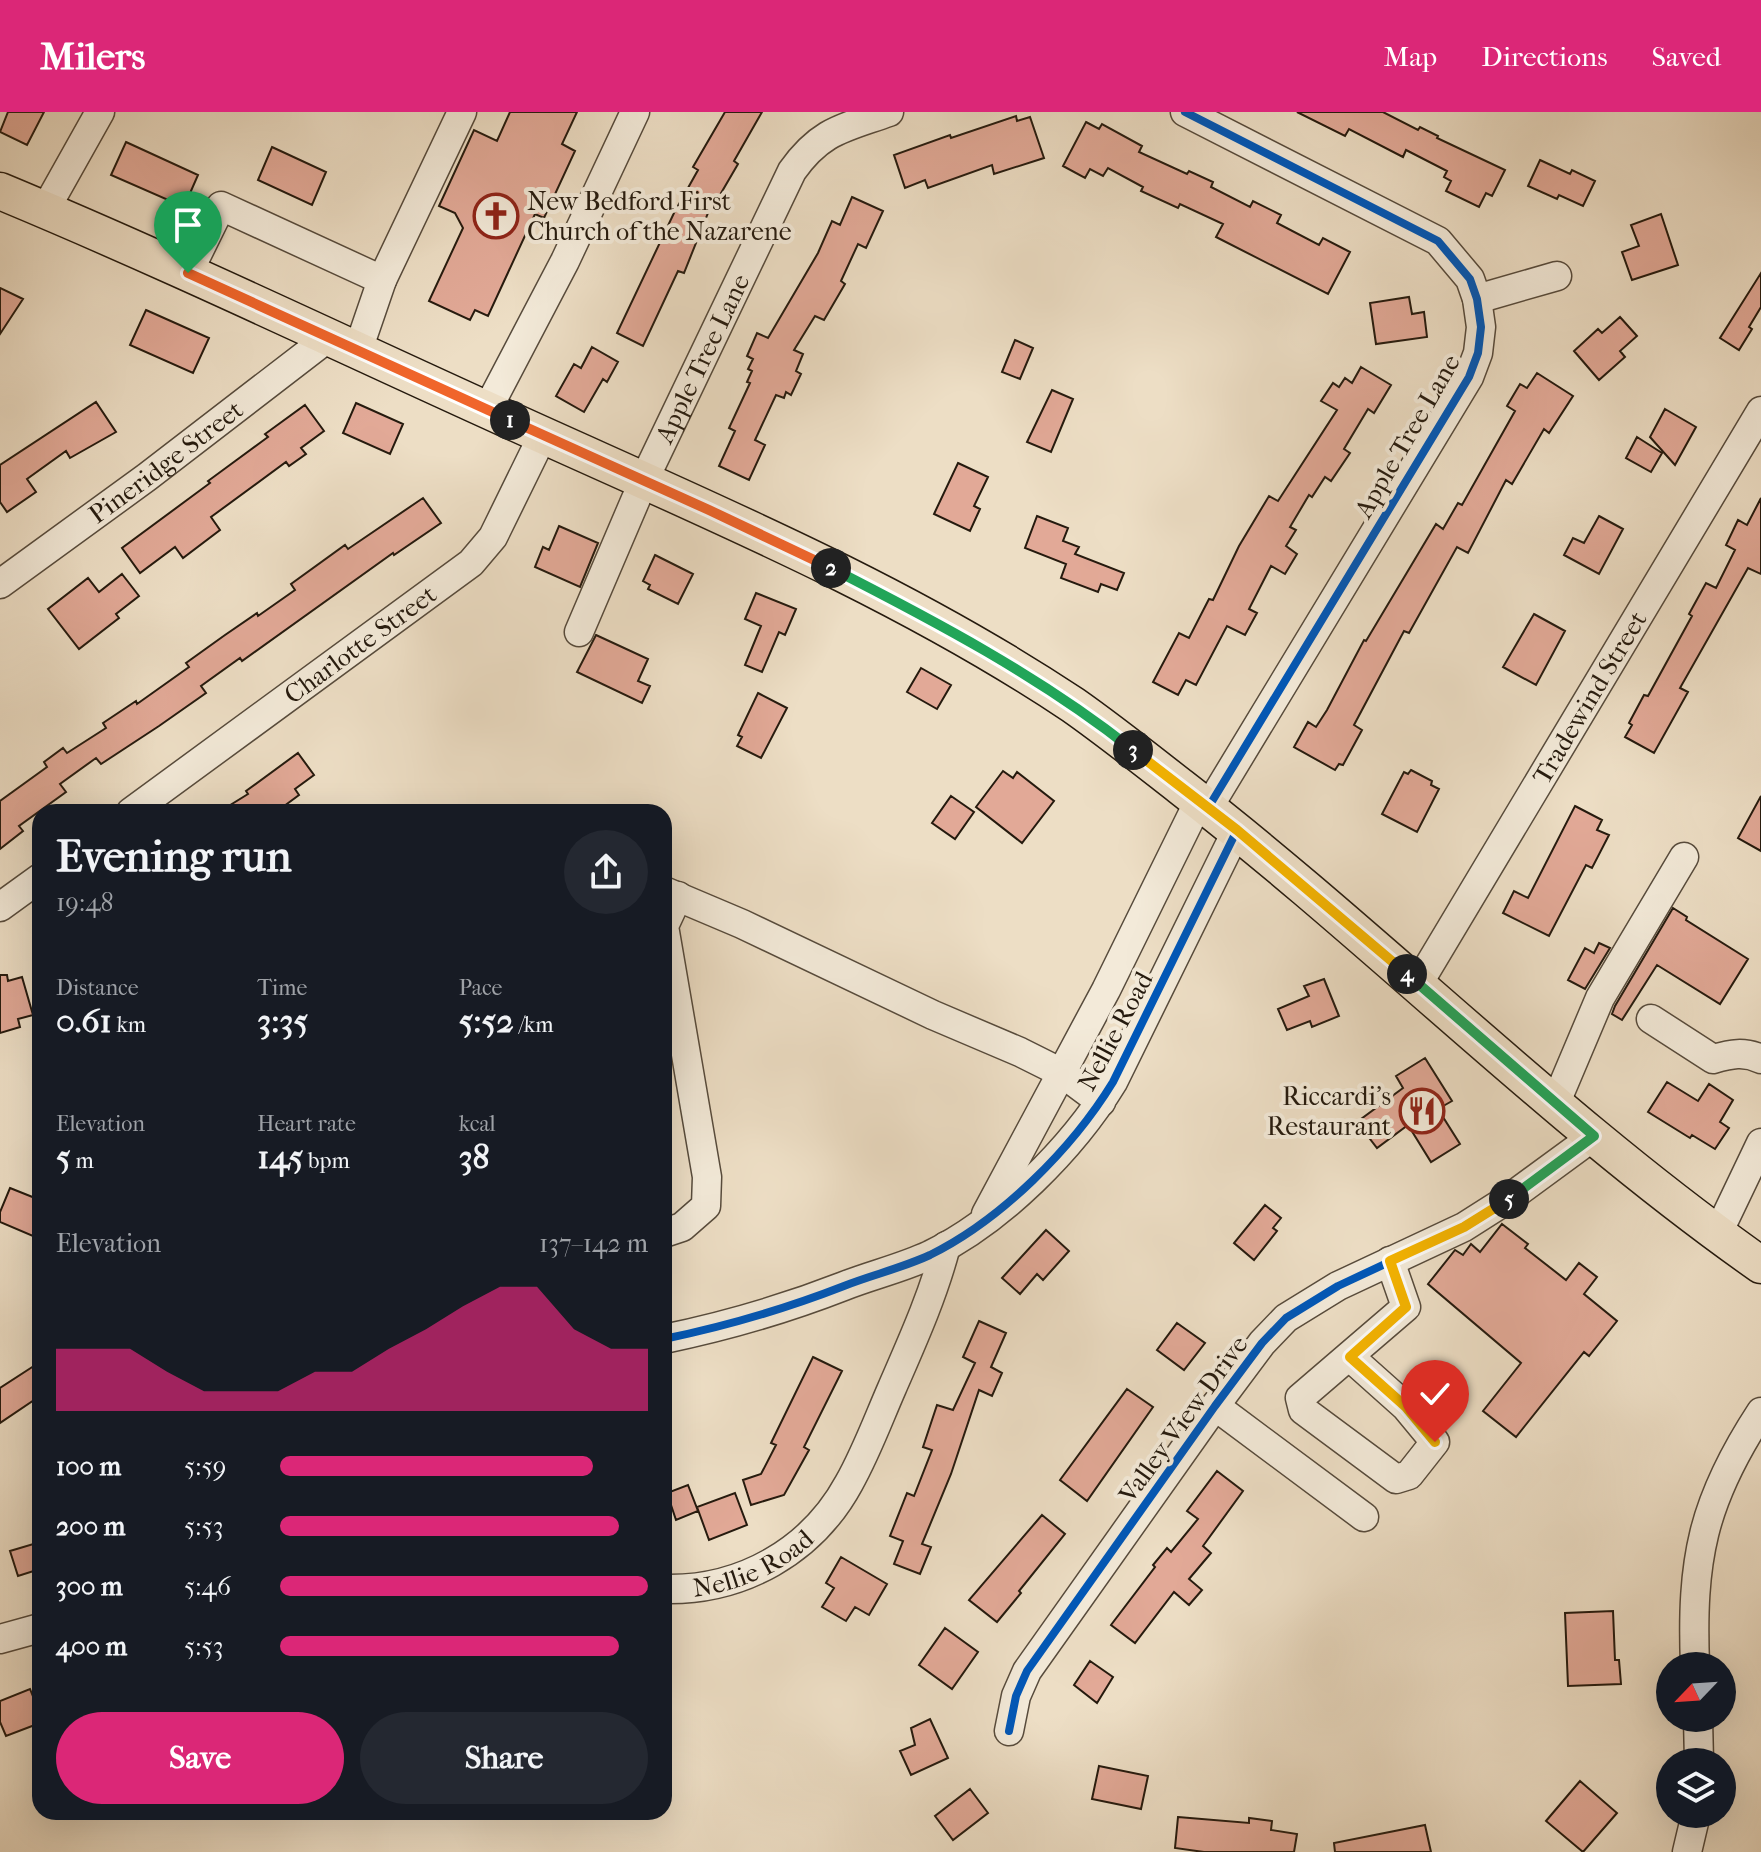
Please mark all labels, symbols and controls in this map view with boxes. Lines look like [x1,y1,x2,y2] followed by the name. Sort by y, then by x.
[40,34,145,79] text: Milers
[1384,40,1437,73] text: Map
[1481,40,1608,73] text: Directions
[1652,40,1721,73] text: Saved
[527,186,792,247] place label: New Bedford First Church of the Nazarene
[154,191,222,273] pin
[472,192,520,240] church icon: New Bedford First Church of the Nazarene
[166,203,210,247] icon: arrive
[649,269,756,449] street label: Apple Tree Lane
[1348,349,1467,524] street label: Apple Tree Lane
[83,394,250,530] street label: Pineridge Street
[490,400,530,440] pin: 1
[506,407,514,433] text: 1
[811,548,851,588] pin: 2
[825,555,837,581] text: 2
[278,578,443,711] street label: Charlotte Street
[1526,605,1654,790] street label: Tradewind Street
[1113,730,1153,770] pin: 3
[1128,737,1138,763] text: 3
[564,830,648,914] button: share
[56,831,291,882] text: Evening run
[56,887,114,918] text: 19:48
[1387,954,1427,994] pin: 4
[1401,961,1414,987] text: 4
[1071,966,1160,1096] street label: Nellie Road
[56,975,139,1001] text: Distance
[257,975,307,1001] text: Time
[459,975,502,1001] text: Pace
[56,1001,112,1041] text: 0.61
[257,1001,308,1041] text: 3:35
[459,1001,514,1041] text: 5:52
[112,1012,146,1038] text: km
[514,1012,553,1038] text: /km
[1267,1081,1392,1142] place label: Riccardi's Restaurant
[1398,1087,1446,1135] restaurant icon: Riccardi's Restaurant
[56,1111,145,1137] text: Elevation
[257,1111,356,1137] text: Heart rate
[459,1111,496,1137] text: kcal
[56,1137,71,1177] text: 5
[257,1137,303,1177] text: 145
[459,1137,490,1177] text: 38
[71,1148,94,1174] text: m
[303,1148,350,1174] text: bpm
[1489,1179,1529,1219] pin: 5
[1504,1186,1514,1212] text: 5
[56,1228,161,1259] text: Elevation
[539,1228,648,1259] text: 137–142 m
[1112,1330,1254,1510] street label: Valley View Drive
[1401,1360,1469,1442] pin
[1413,1372,1457,1416] icon: check
[56,1451,121,1482] text: 100 m
[184,1451,226,1482] text: 5:59
[56,1511,125,1542] text: 200 m
[184,1511,223,1542] text: 5:53
[691,1523,821,1604] street label: Nellie Road
[56,1571,123,1602] text: 300 m
[184,1571,231,1602] text: 5:46
[56,1631,127,1662] text: 400 m
[184,1631,223,1662] text: 5:53
[1656,1652,1736,1732] north arrow
[1656,1652,1736,1828] map controls
[56,1712,344,1804] button: Save
[360,1712,648,1804] button: Share
[1656,1748,1736,1828] button: layers

